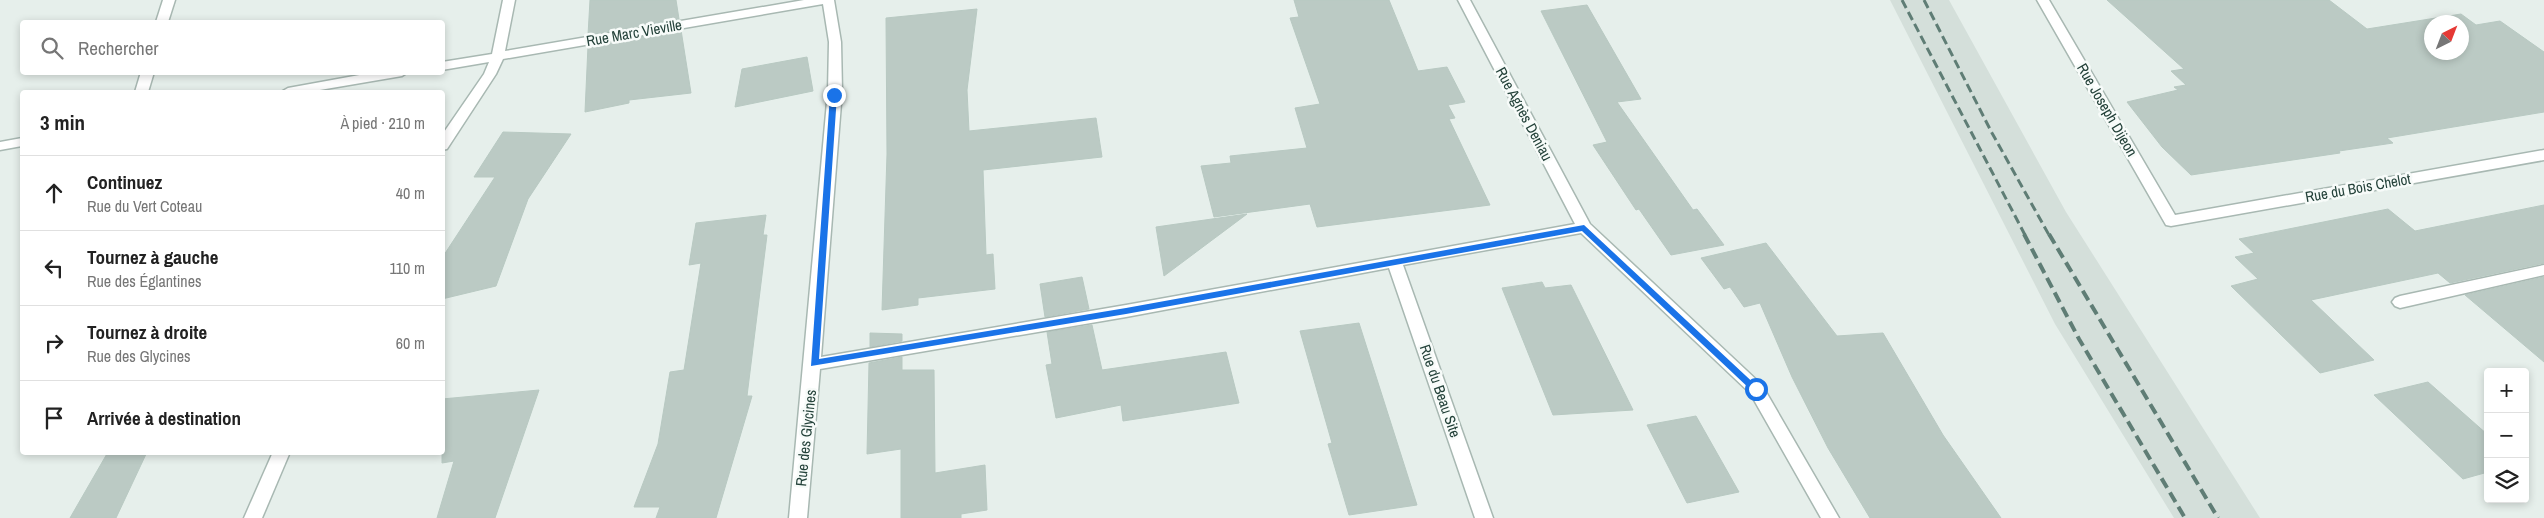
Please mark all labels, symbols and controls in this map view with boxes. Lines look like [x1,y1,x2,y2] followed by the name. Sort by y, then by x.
[584,14,684,51] street label: Rue Marc Vieville
[2424,15,2469,60] north arrow
[20,20,445,75] search box
[38,34,66,62] icon: search
[78,35,159,61] text: Rechercher
[2072,59,2143,160] street label: Rue Joseph Dijeon
[1491,63,1558,164] street label: Rue Agnès Deniau
[823,84,846,107] route end
[40,108,85,137] text: 3 min
[340,112,425,134] text: À pied · 210 m
[2304,168,2413,207] street label: Rue du Bois Chelot
[87,169,162,195] text: Continuez
[40,179,68,207] icon: ahead
[396,182,425,204] text: 40 m
[87,195,202,217] text: Rue du Vert Coteau
[87,244,218,270] text: Tournez à gauche
[40,254,68,282] icon: left
[389,257,425,279] text: 110 m
[87,270,202,292] text: Rue des Églantines
[87,319,207,345] text: Tournez à droite
[40,329,68,357] icon: right
[396,332,425,354] text: 60 m
[1415,342,1466,440] street label: Rue du Beau Site
[87,345,191,367] text: Rue des Glycines
[2484,368,2529,503] map controls
[2484,368,2529,413] button: +
[1745,378,1768,401] route start
[790,389,821,487] street label: Rue des Glycines
[40,404,68,432] icon: arrive
[87,405,241,431] text: Arrivée à destination
[2484,413,2529,458] button: −
[2484,458,2529,503] button: layers

